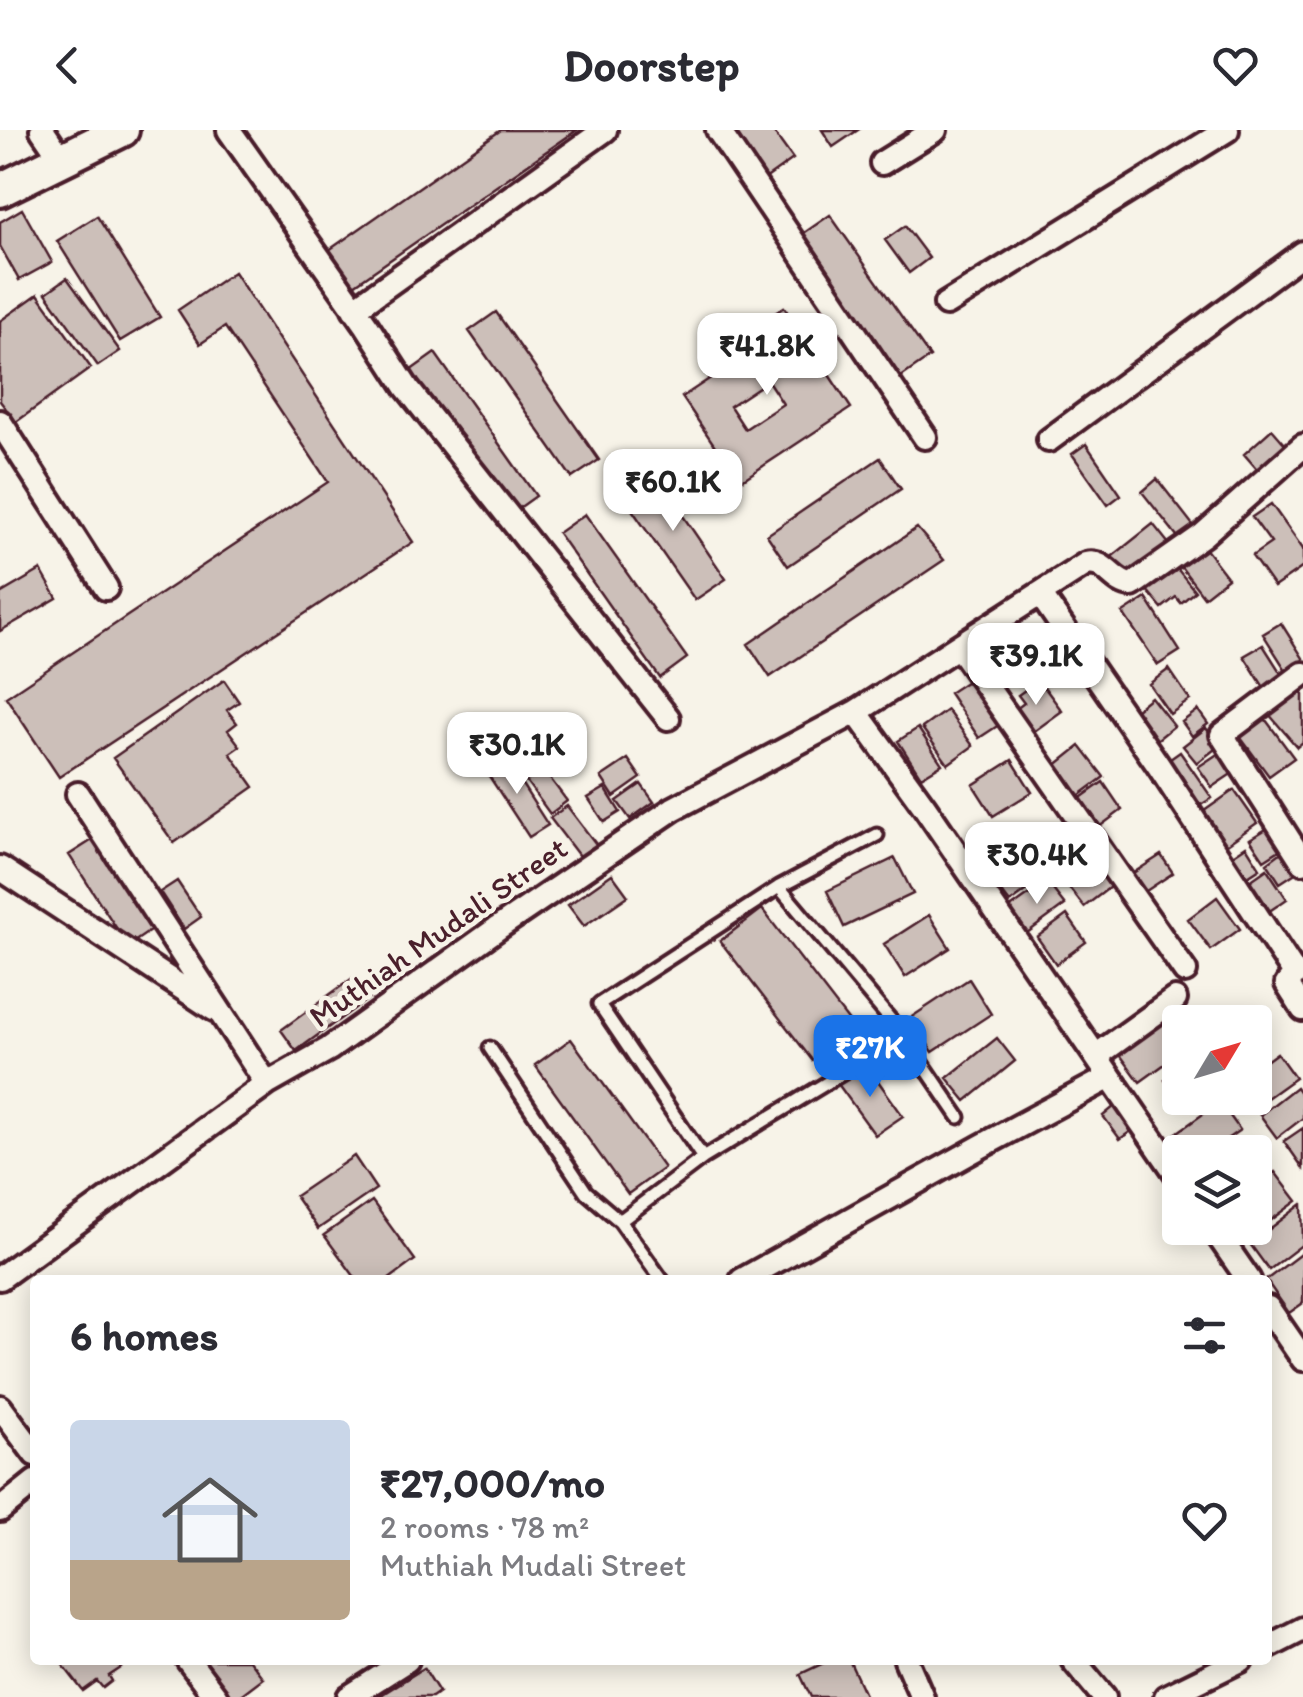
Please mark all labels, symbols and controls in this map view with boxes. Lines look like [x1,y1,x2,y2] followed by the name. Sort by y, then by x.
[40,38,95,93] icon: back
[564,38,740,92] text: Doorstep
[1208,38,1263,93] icon: heart
[686,313,848,398] pin: ₹41.8K
[719,326,815,364] text: ₹41.8K
[592,449,754,534] pin: ₹60.1K
[625,462,721,500] text: ₹60.1K
[955,623,1117,708] pin: ₹39.1K
[990,636,1082,674] text: ₹39.1K
[436,712,598,797] pin: ₹30.1K
[469,725,565,763] text: ₹30.1K
[956,822,1118,907] pin: ₹30.4K
[302,829,574,1035] street label: Muthiah Mudali Street
[987,835,1087,873] text: ₹30.4K
[1162,1005,1272,1115] north arrow
[1162,1005,1272,1245] map controls
[811,1015,929,1100] pin: ₹27K
[836,1028,904,1066] text: ₹27K
[1162,1135,1272,1245] button: layers
[1177,1308,1232,1363] icon: filters
[70,1310,218,1361] text: 6 homes
[380,1457,605,1508] text: ₹27,000/mo
[150,1460,270,1580] icon: home
[1177,1493,1232,1548] icon: heart
[380,1508,589,1546] text: 2 rooms · 78 m²
[380,1546,686,1584] text: Muthiah Mudali Street

